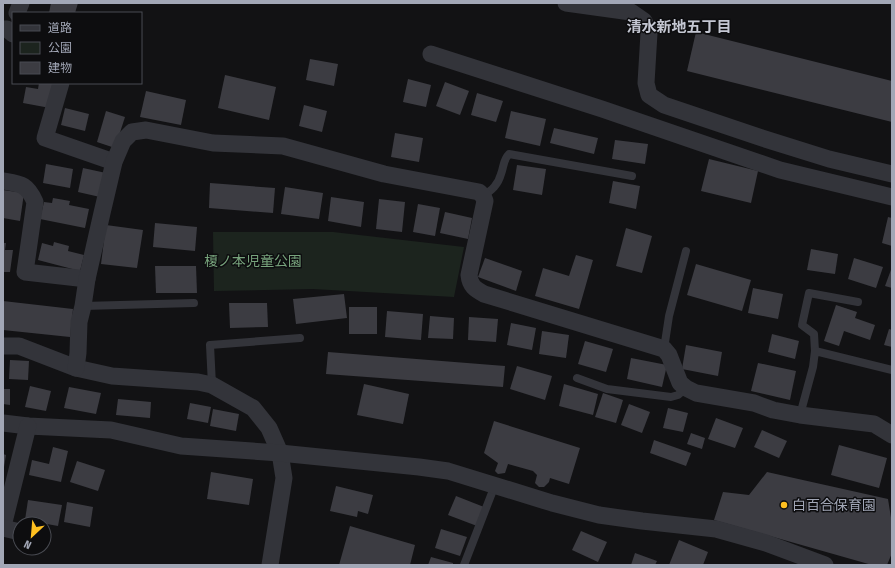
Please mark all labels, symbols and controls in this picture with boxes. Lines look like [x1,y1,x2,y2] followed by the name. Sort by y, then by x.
[12,12,142,84] legend
[626,18,732,36] district label: 清水新地五丁目
[48,21,72,35] text: 道路
[48,41,72,55] text: 公園
[48,61,72,75] text: 建物
[204,253,302,270] park label: 榎ノ本児童公園
[792,497,876,514] place label: 白百合保育園
[779,500,789,510] marker: 白百合保育園
[12,516,52,556] north arrow
[22,537,34,552] text: N

